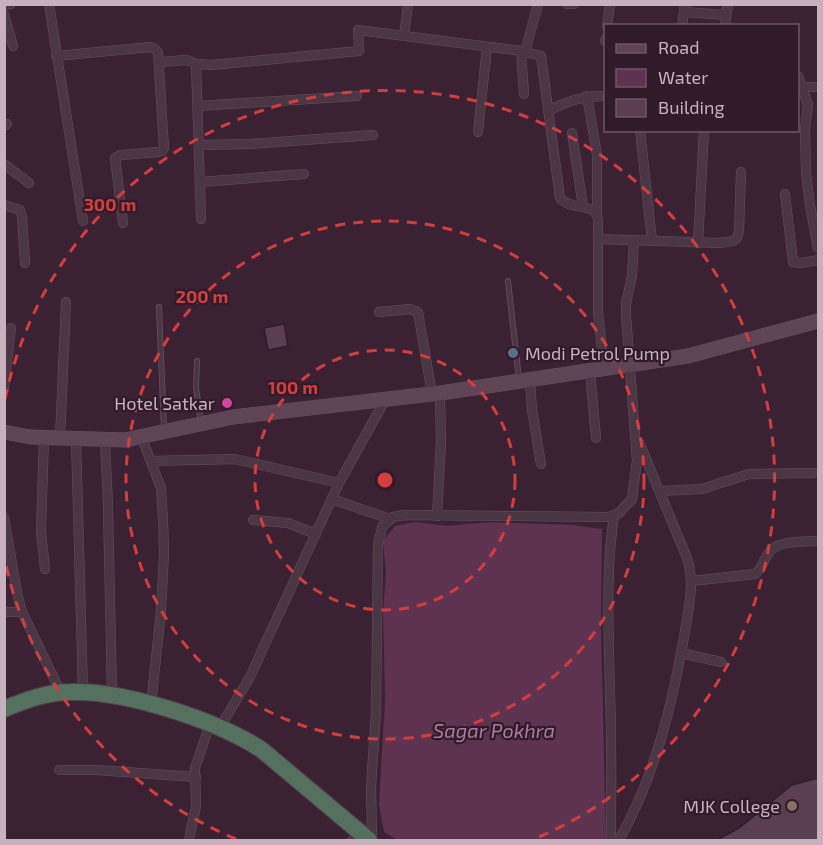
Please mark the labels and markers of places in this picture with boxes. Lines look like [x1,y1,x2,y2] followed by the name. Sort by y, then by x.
[525,342,670,364] place label: Modi Petrol Pump
[506,346,520,360] marker: Modi Petrol Pump
[114,392,215,414] place label: Hotel Satkar
[220,396,234,410] marker: Hotel Satkar
[375,470,395,490] centre of rings
[683,795,780,817] place label: MJK College
[785,799,799,813] marker: MJK College

